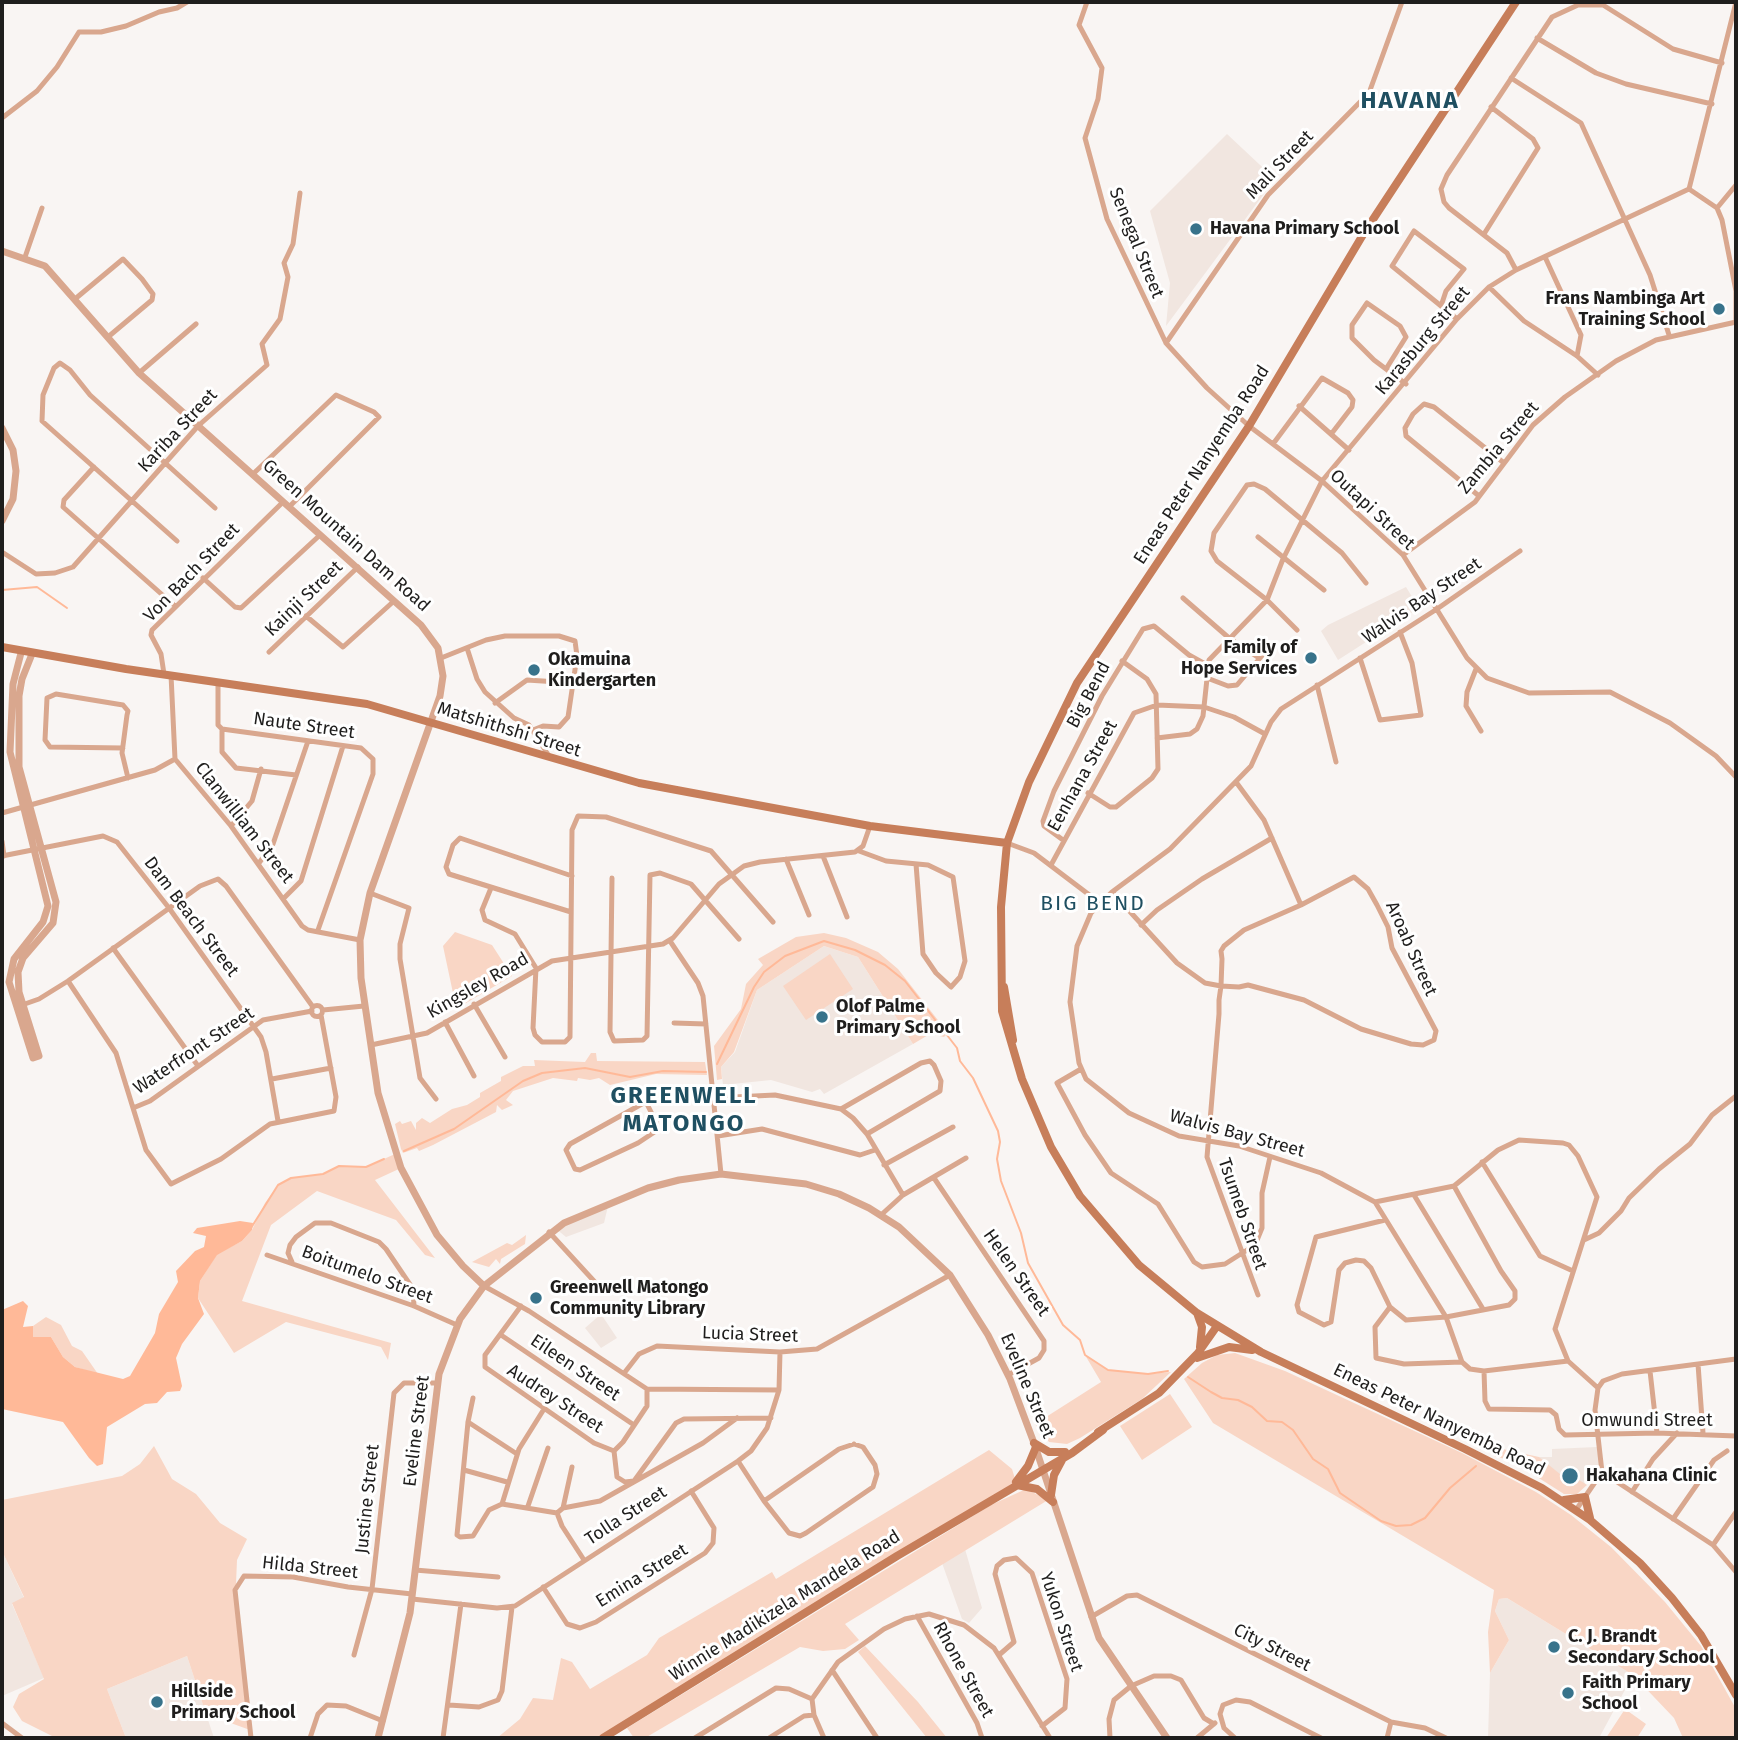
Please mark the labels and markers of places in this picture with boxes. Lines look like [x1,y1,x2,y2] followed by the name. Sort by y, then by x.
[1210,218,1399,240] place label: Havana Primary School
[1188,221,1204,237] marker: Havana Primary School
[1545,288,1705,330] place label: Frans Nambinga Art Training School
[1711,301,1727,317] marker: Frans Nambinga Art Training School
[1181,637,1297,680] place label: Family of Hope Services
[548,649,656,692] place label: Okamuina Kindergarten
[1303,650,1319,666] marker: Family of Hope Services
[526,662,542,678] marker: Okamuina Kindergarten
[836,996,960,1038] place label: Olof Palme Primary School
[814,1009,830,1025] marker: Olof Palme Primary School
[550,1277,708,1320] place label: Greenwell Matongo Community Library
[528,1290,544,1306] marker: Greenwell Matongo Community Library
[1586,1465,1717,1487] place label: Hakahana Clinic
[1560,1466,1580,1486] marker: Hakahana Clinic
[1568,1626,1715,1668] place label: C. J. Brandt Secondary School
[1546,1639,1562,1655] marker: C. J. Brandt Secondary School
[1582,1672,1691,1714] place label: Faith Primary School
[171,1681,295,1724] place label: Hillside Primary School
[1560,1685,1576,1701] marker: Faith Primary School
[149,1694,165,1710] marker: Hillside Primary School

